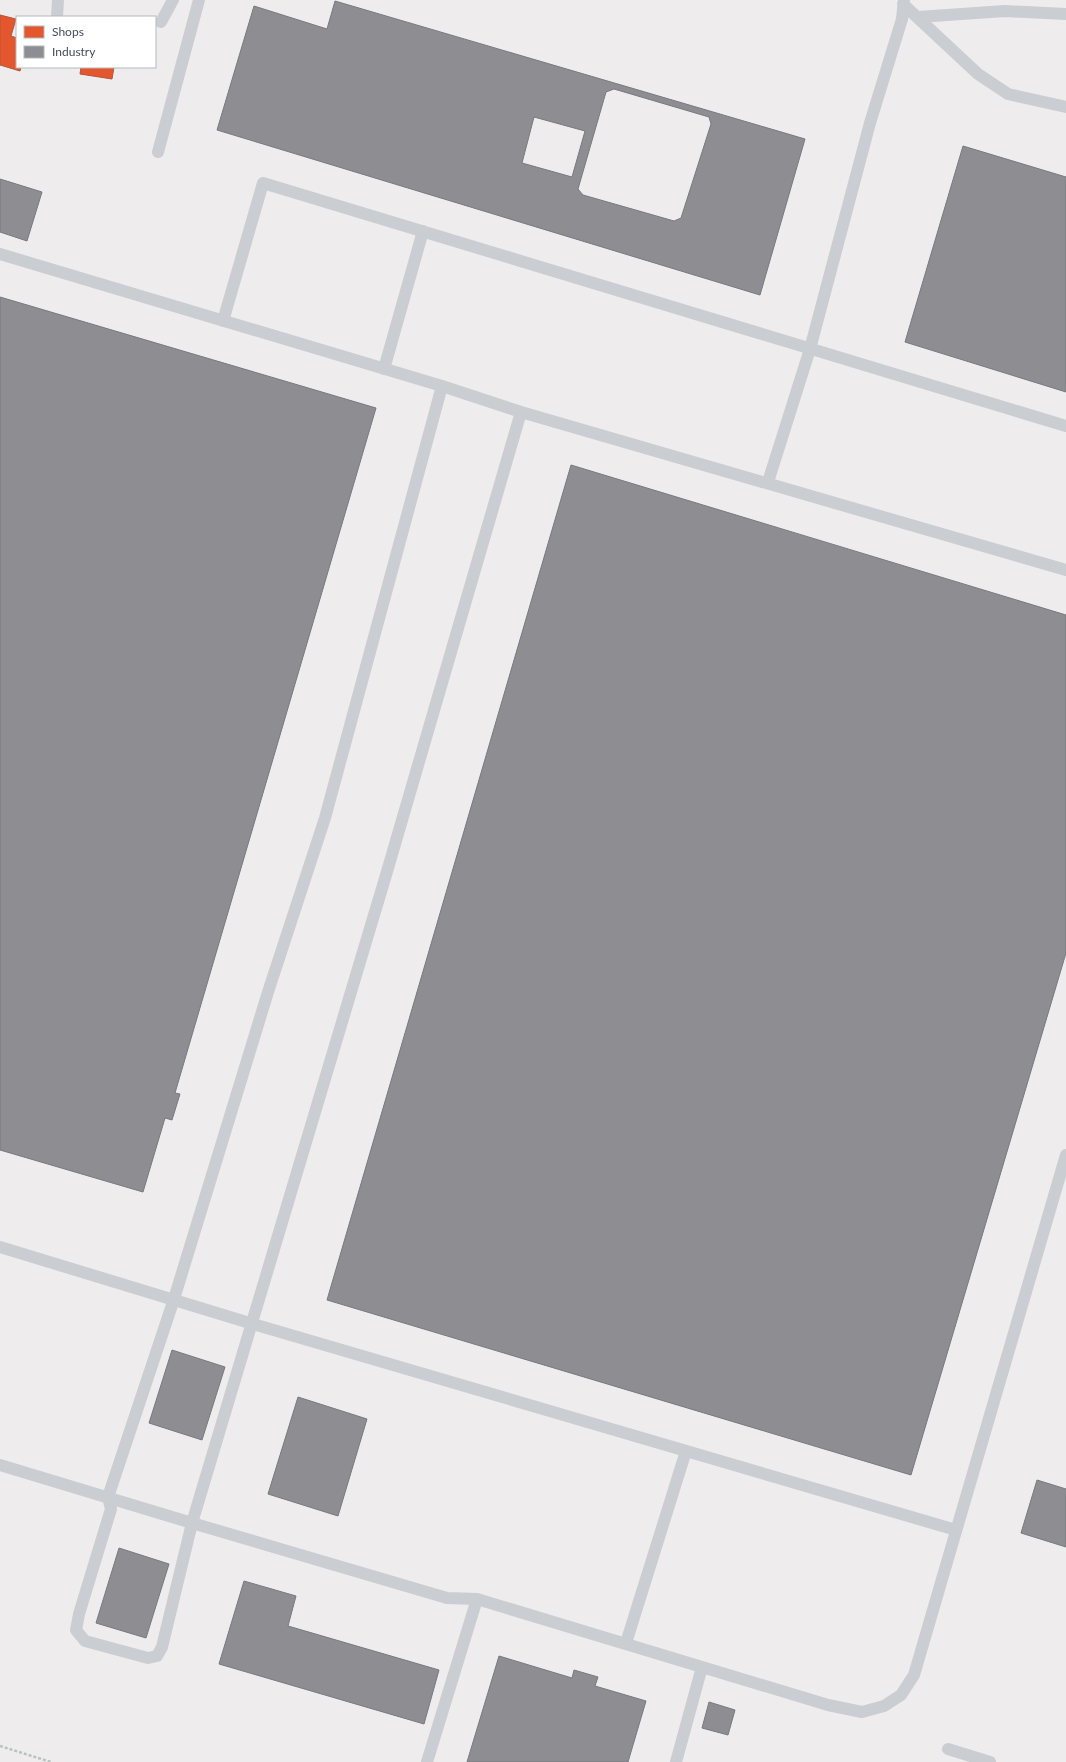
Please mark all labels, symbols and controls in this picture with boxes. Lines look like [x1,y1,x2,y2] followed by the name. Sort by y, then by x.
[16,16,156,68] legend
[52,24,84,39] text: Shops
[52,44,96,59] text: Industry

